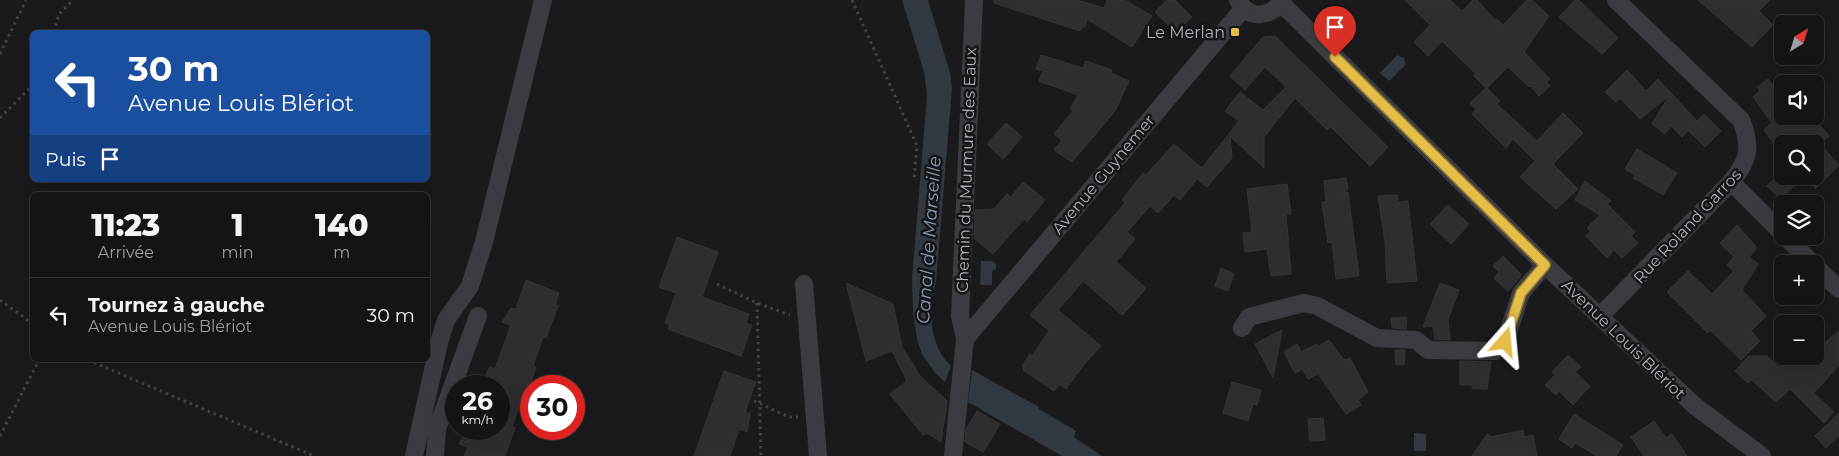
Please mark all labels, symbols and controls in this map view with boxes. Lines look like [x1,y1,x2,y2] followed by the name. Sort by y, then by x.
[1314,6,1356,57] pin
[1321,13,1349,41] icon: arrive
[1774,15,1824,65] north arrow
[1774,15,1824,365] map controls
[1146,23,1225,42] place label: Le Merlan
[1229,26,1241,38] marker: Le Merlan
[953,46,980,293] street label: Chemin du Murmure des Eaux
[128,47,219,90] text: 30 m
[45,50,110,115] icon: left
[1774,75,1824,125] button: sound
[128,90,354,117] text: Avenue Louis Blériot
[1048,111,1159,238] street label: Avenue Guynemer
[1774,135,1824,185] button: search
[96,145,124,173] icon: arrive
[45,148,86,171] text: Puis
[912,155,946,325] water label: Canal de Marseille
[1629,165,1745,288] street label: Rue Roland Garros
[1774,195,1824,245] button: layers
[91,207,160,244] text: 11:23
[231,207,244,244] text: 1
[315,207,369,244] text: 140
[98,243,154,262] text: Arrivée
[222,243,254,262] text: min
[333,243,350,262] text: m
[1774,255,1824,305] button: +
[1558,276,1690,404] street label: Avenue Louis Blériot
[88,294,265,317] text: Tournez à gauche
[45,301,73,329] icon: left
[367,304,415,327] text: 30 m
[1478,315,1530,367] position arrow
[1774,315,1824,365] button: −
[88,317,252,336] text: Avenue Louis Blériot
[520,375,585,440] speed limit sign: 30
[462,386,493,416] text: 26
[461,412,494,427] text: km/h

